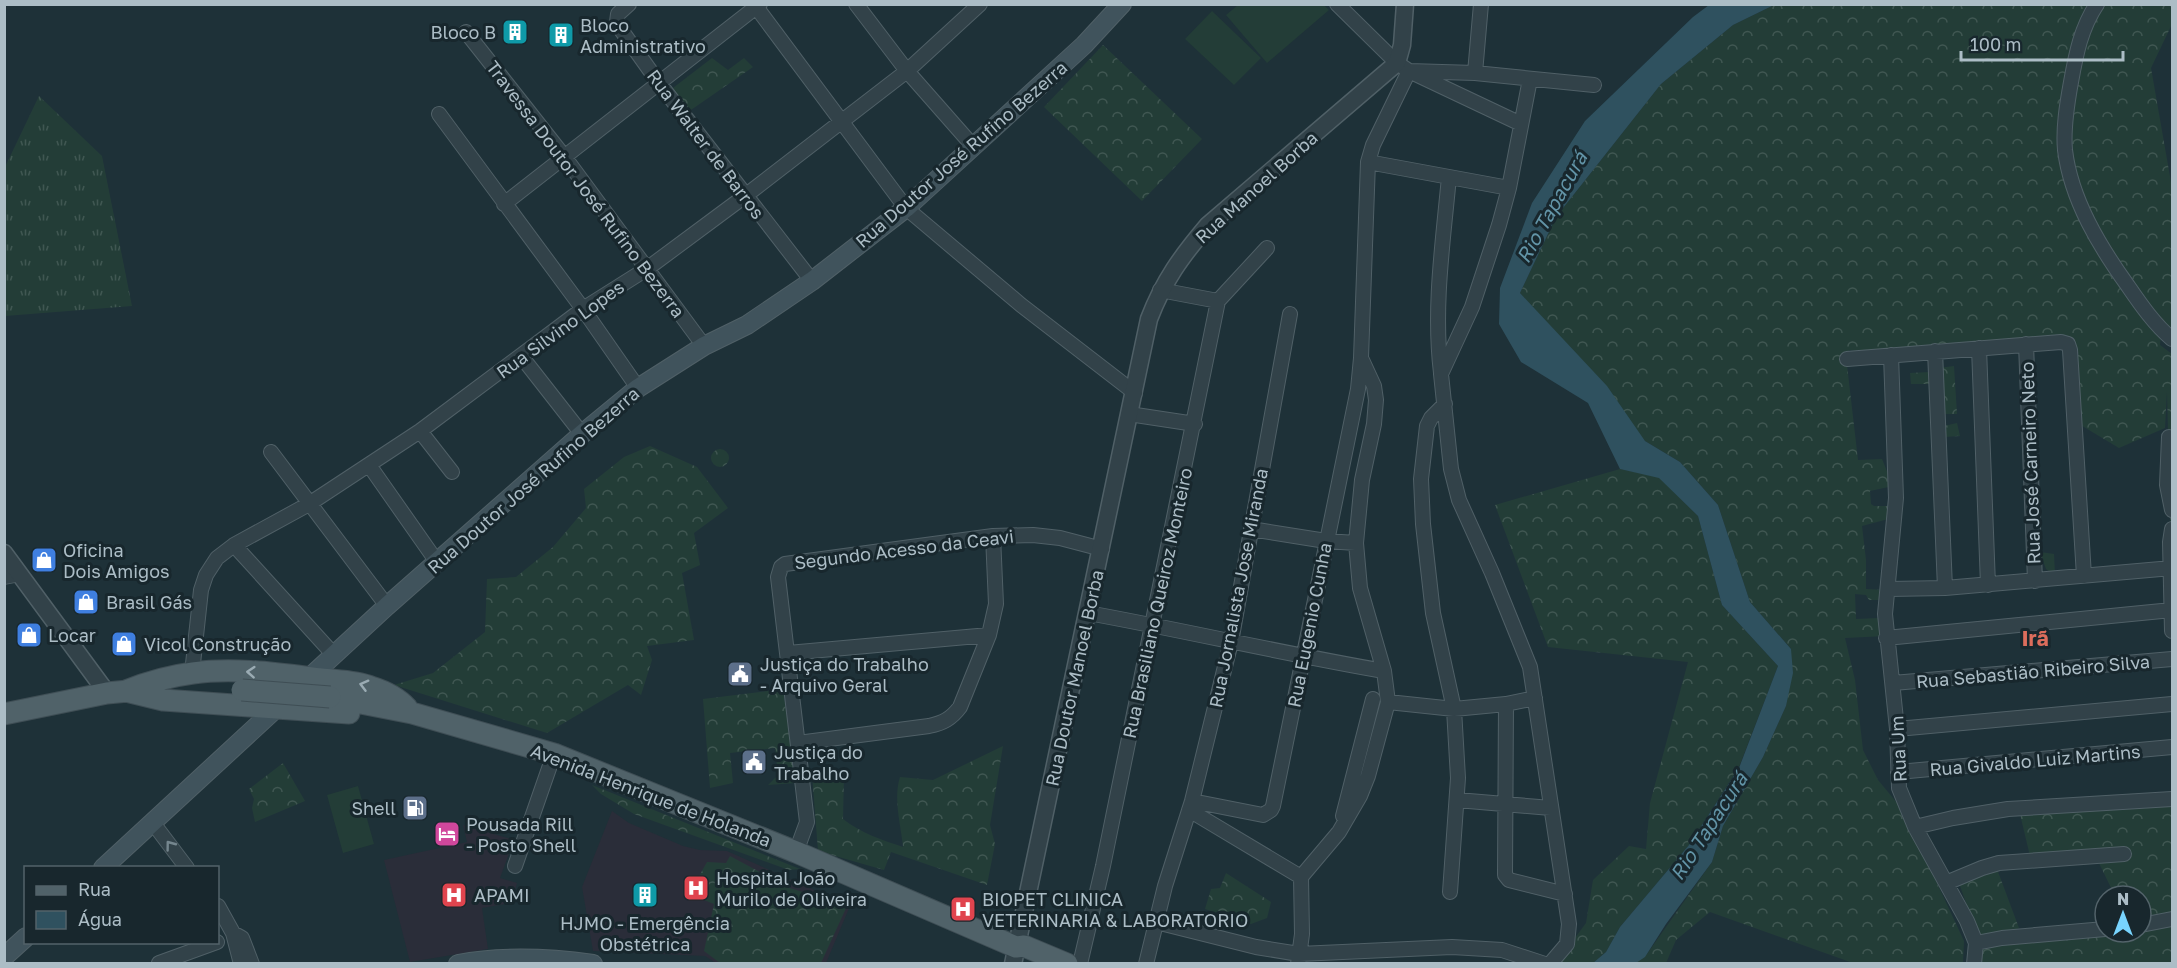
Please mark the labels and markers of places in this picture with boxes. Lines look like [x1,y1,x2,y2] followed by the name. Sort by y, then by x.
[580,14,706,57] place label: Bloco Administrativo
[500,17,530,47] building icon: Bloco B
[546,20,576,50] building icon: Bloco Administrativo
[430,21,496,43] place label: Bloco B
[63,539,170,582] place label: Oficina Dois Amigos
[29,545,59,575] shop icon: Oficina Dois Amigos
[71,587,101,617] shop icon: Brasil Gás
[106,591,192,613] place label: Brasil Gás
[14,620,44,650] shop icon: Locar
[48,624,96,646] place label: Locar
[109,629,139,659] shop icon: Vicol Construção
[144,633,291,655] place label: Vicol Construção
[760,653,929,696] place label: Justiça do Trabalho - Arquivo Geral
[725,659,755,689] public building icon: Justiça do Trabalho - Arquivo Geral
[774,741,863,784] place label: Justiça do Trabalho
[739,747,769,777] public building icon: Justiça do Trabalho
[400,793,430,823] fuel station icon: Shell
[351,797,396,819] place label: Shell
[466,813,577,856] place label: Pousada Rill - Posto Shell
[432,819,462,849] hotel icon: Pousada Rill - Posto Shell
[716,867,867,910] place label: Hospital João Murilo de Oliveira
[681,873,711,903] hospital icon: Hospital João Murilo de Oliveira
[439,880,469,910] hospital icon: APAMI
[630,880,660,910] building icon: HJMO - Emergência Obstétrica
[474,884,530,906] place label: APAMI
[982,888,1248,931] place label: BIOPET CLINICA VETERINARIA & LABORATORIO
[948,894,978,924] hospital icon: BIOPET CLINICA VETERINARIA & LABORATORIO
[560,912,730,955] place label: HJMO - Emergência Obstétrica

